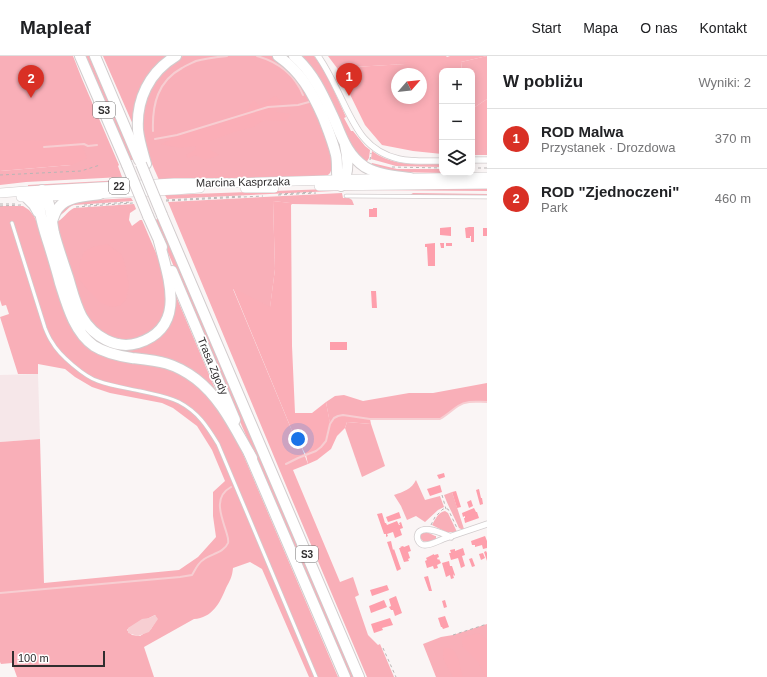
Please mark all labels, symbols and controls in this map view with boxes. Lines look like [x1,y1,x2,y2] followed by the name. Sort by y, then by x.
[20,17,91,38] text: Mapleaf
[532,20,561,36] text: Start
[583,20,618,36] text: Mapa
[640,20,678,36] text: O nas
[700,20,747,36] text: Kontakt
[336,63,362,96] pin: 1
[18,65,44,98] pin: 2
[391,68,427,104] north arrow
[439,68,475,176] map controls
[439,68,475,104] button: +
[503,72,583,91] text: W pobliżu
[698,75,751,90] text: Wyniki: 2
[93,102,115,118] road number: S3
[439,104,475,140] button: −
[541,123,624,140] text: ROD Malwa
[512,131,520,146] text: 1
[715,131,751,146] text: 370 m
[439,140,475,176] button: layers
[541,140,675,155] text: Przystanek · Drozdowa
[196,175,291,189] street label: Marcina Kasprzaka
[109,178,129,194] road number: 22
[541,183,679,200] text: ROD "Zjednoczeni"
[512,191,520,206] text: 2
[715,191,751,206] text: 460 m
[541,200,568,215] text: Park
[195,335,231,397] street label: Trasa Zgody
[288,429,308,449] your location
[296,546,318,562] road number: S3
[12,649,105,668] scale bar
[18,652,49,664] text: 100 m

